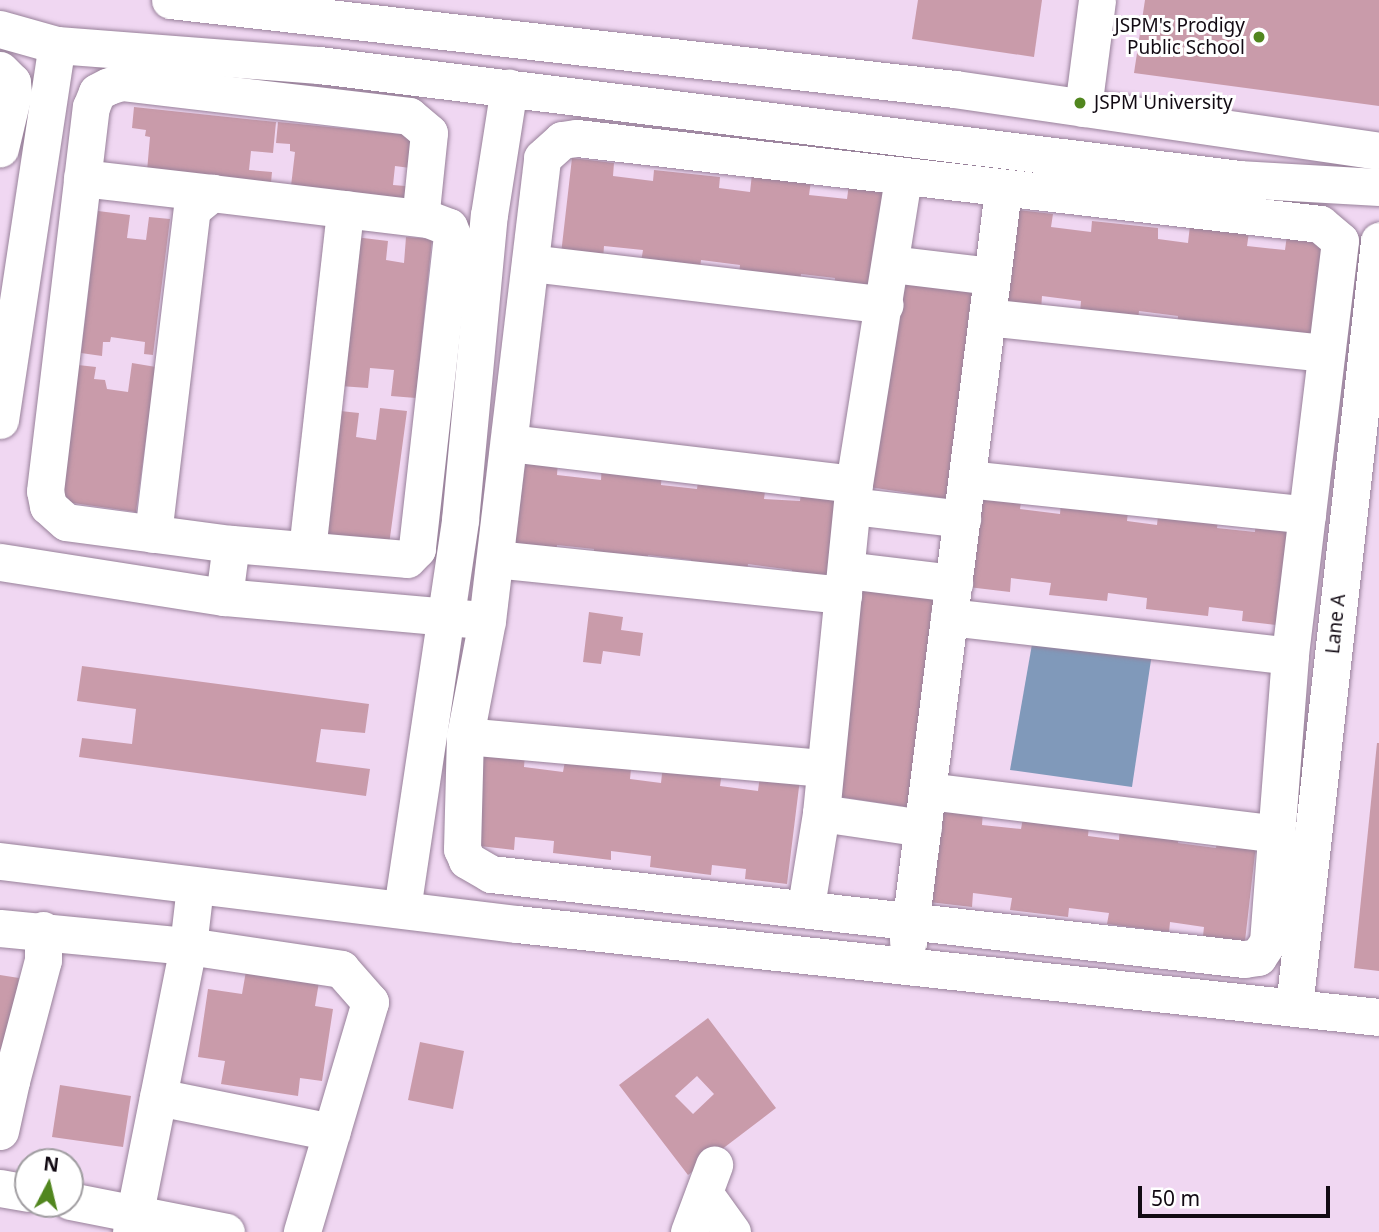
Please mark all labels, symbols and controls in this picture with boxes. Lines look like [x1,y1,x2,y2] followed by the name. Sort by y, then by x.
[1114,15,1245,59] place label: JSPM's Prodigy Public School
[1251,29,1267,45] marker: JSPM's Prodigy Public School
[1094,92,1233,114] place label: JSPM University
[1072,95,1088,111] marker: JSPM University
[1322,593,1350,655] street label: Lane A
[14,1148,84,1218] north arrow
[42,1150,61,1178] text: N
[1141,1172,1334,1216] scale bar
[1151,1184,1200,1212] text: 50 m

